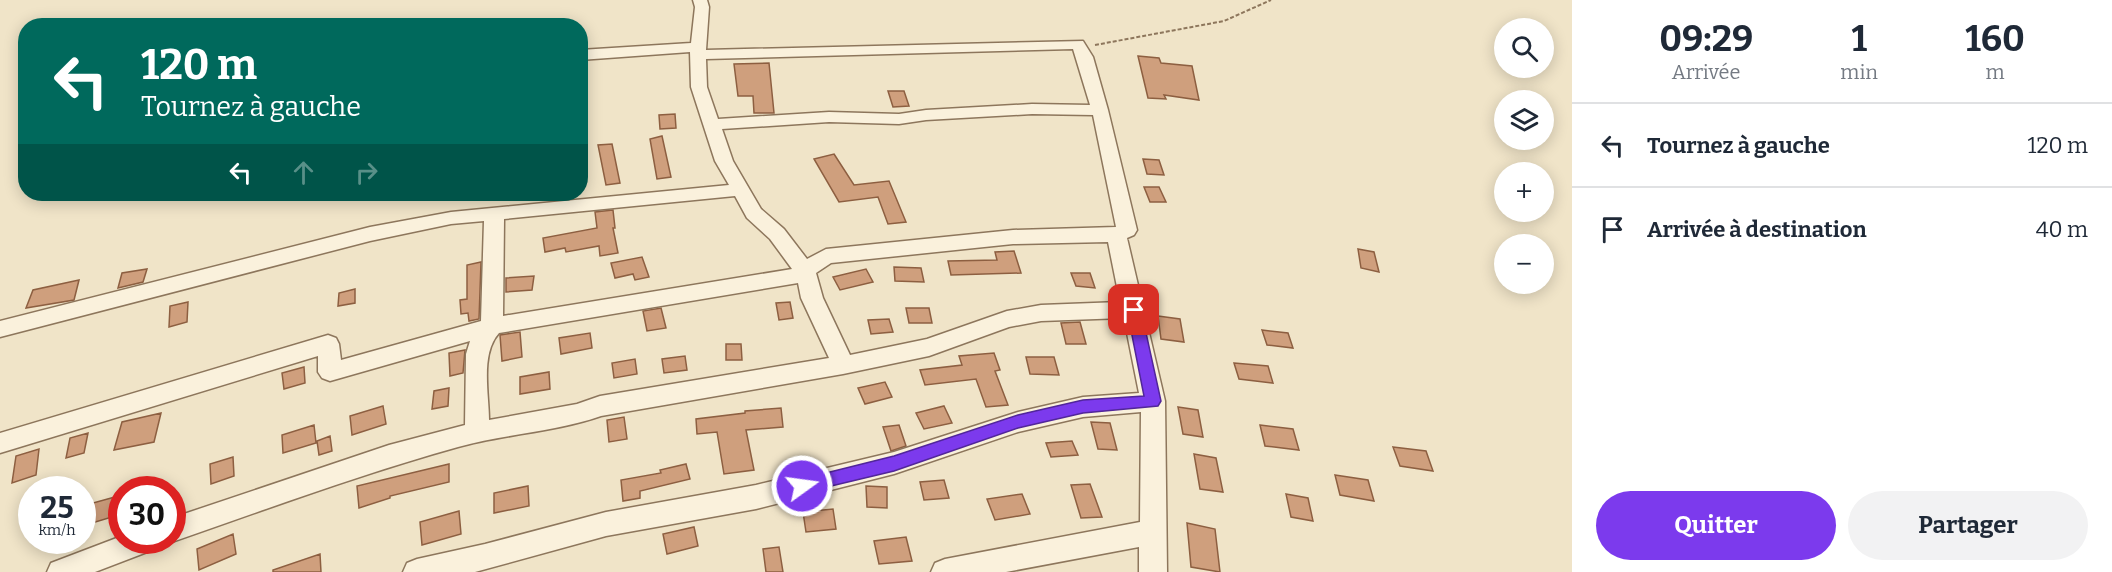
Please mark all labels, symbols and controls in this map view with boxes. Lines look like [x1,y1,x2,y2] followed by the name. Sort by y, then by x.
[1659,17,1753,61] text: 09:29
[1851,17,1867,61] text: 1
[1965,17,2025,61] text: 160
[1494,18,1554,294] map controls
[1494,18,1554,78] button: search
[141,40,257,90] text: 120 m
[42,42,120,120] icon: left
[1672,60,1740,84] text: Arrivée
[1840,60,1878,84] text: min
[1985,60,2005,84] text: m
[1494,90,1554,150] button: layers
[141,91,361,123] text: Tournez à gauche
[1596,129,1629,162] icon: left
[1647,132,1830,159] text: Tournez à gauche
[2028,132,2088,159] text: 120 m
[224,156,257,189] icon: left
[287,156,320,189] icon: ahead
[350,156,383,189] icon: right
[1494,162,1554,222] button: +
[1596,213,1629,246] icon: arrive
[1647,216,1867,243] text: Arrivée à destination
[2036,216,2088,243] text: 40 m
[1494,234,1554,294] button: −
[1108,284,1159,335] pin
[1117,293,1150,326] icon: arrive
[770,454,834,518] position arrow
[108,476,186,554] speed limit sign: 30
[40,490,74,526] text: 25
[1596,491,1836,560] button: Quitter
[1848,491,2088,560] button: Partager
[38,521,76,539] text: km/h

